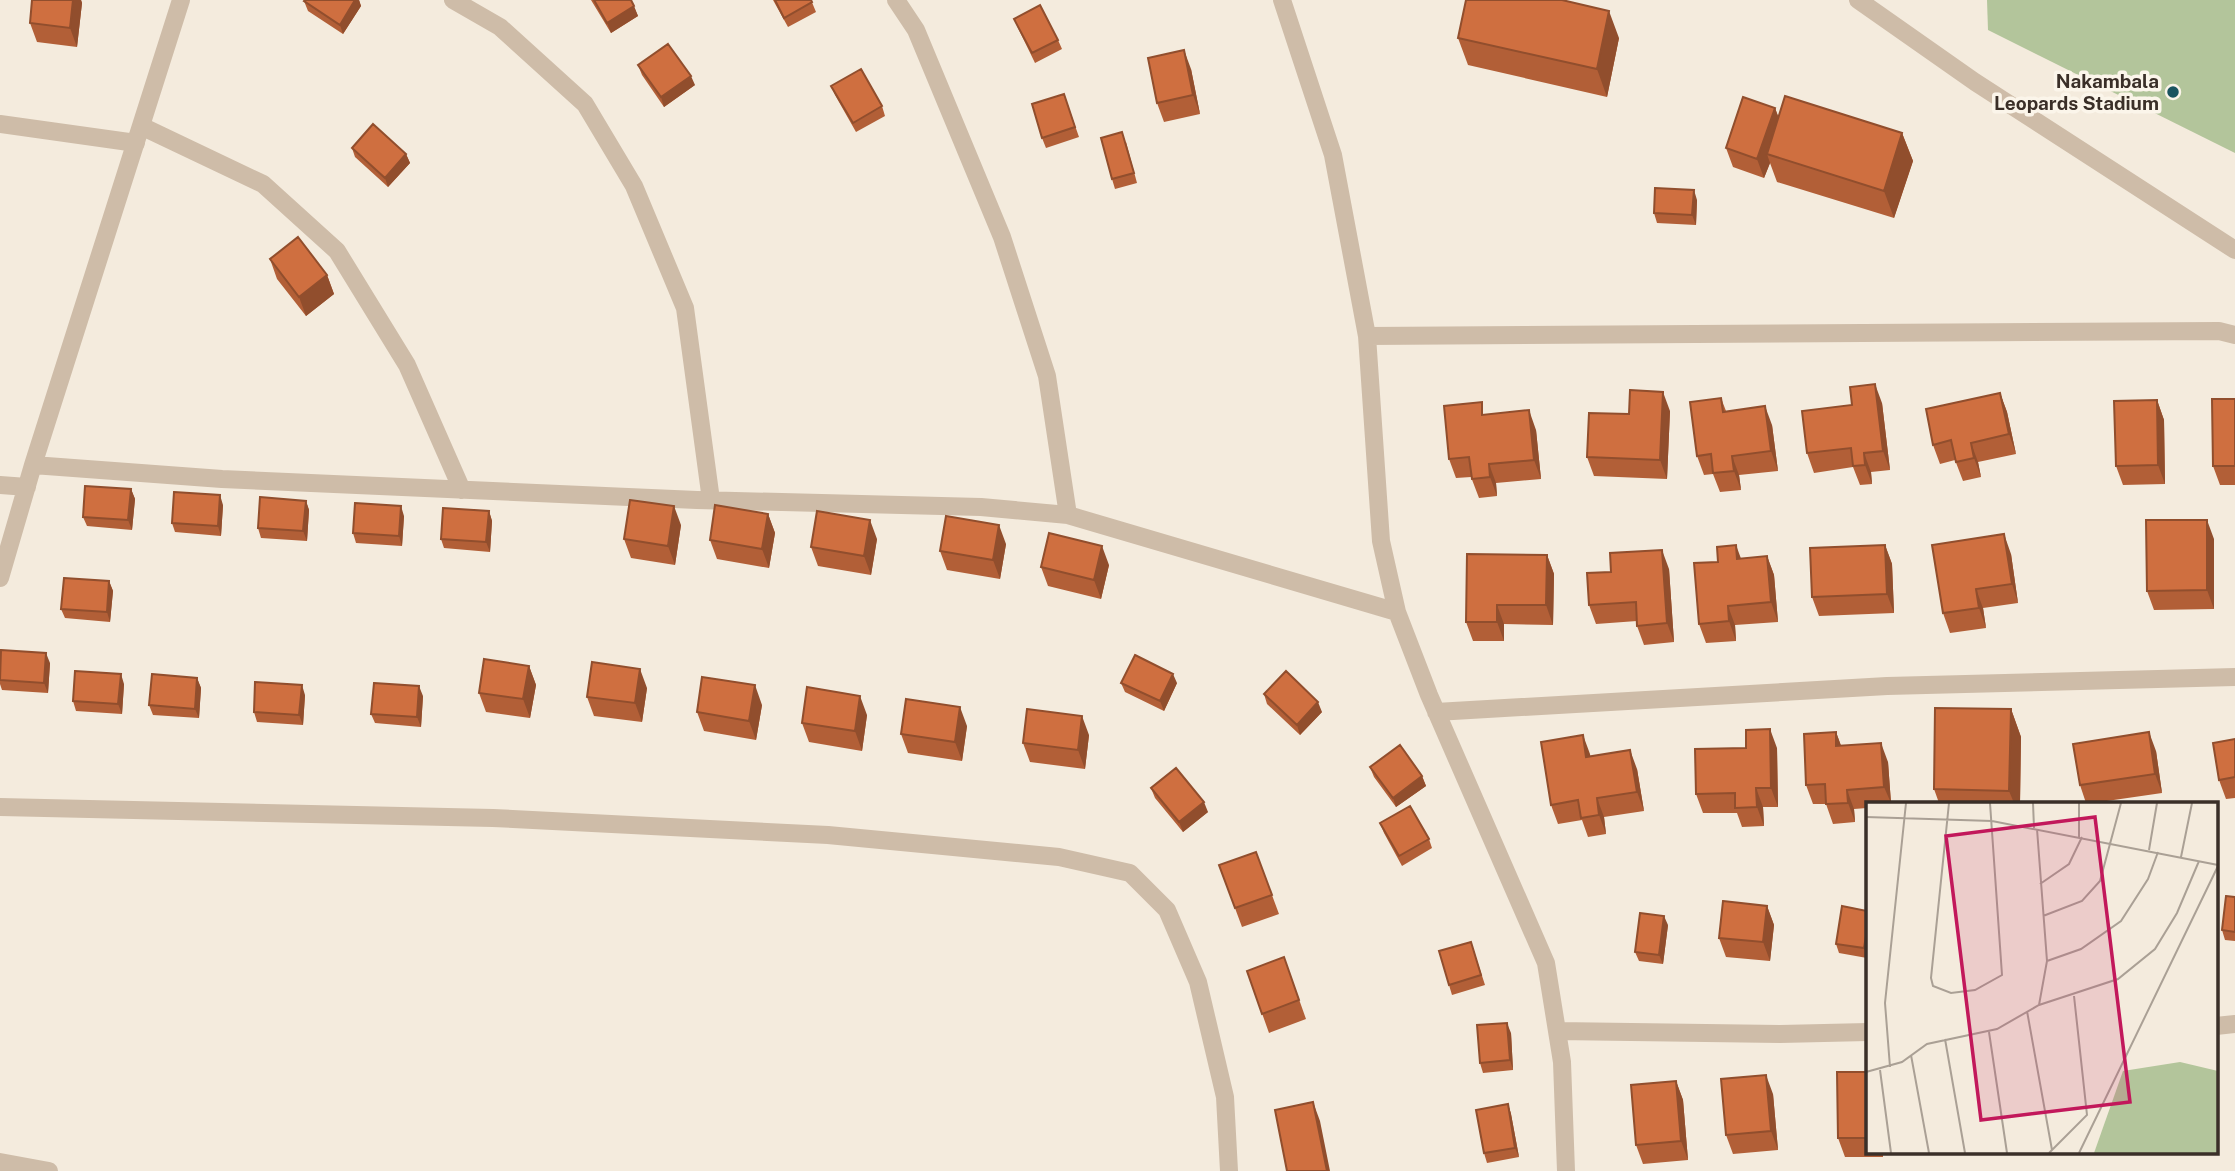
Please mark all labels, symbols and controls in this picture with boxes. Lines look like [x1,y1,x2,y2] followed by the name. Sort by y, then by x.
[1994,70,2159,114] place label: Nakambala Leopards Stadium
[2165,84,2181,100] marker: Nakambala Leopards Stadium
[1866,802,2218,1154] inset map

